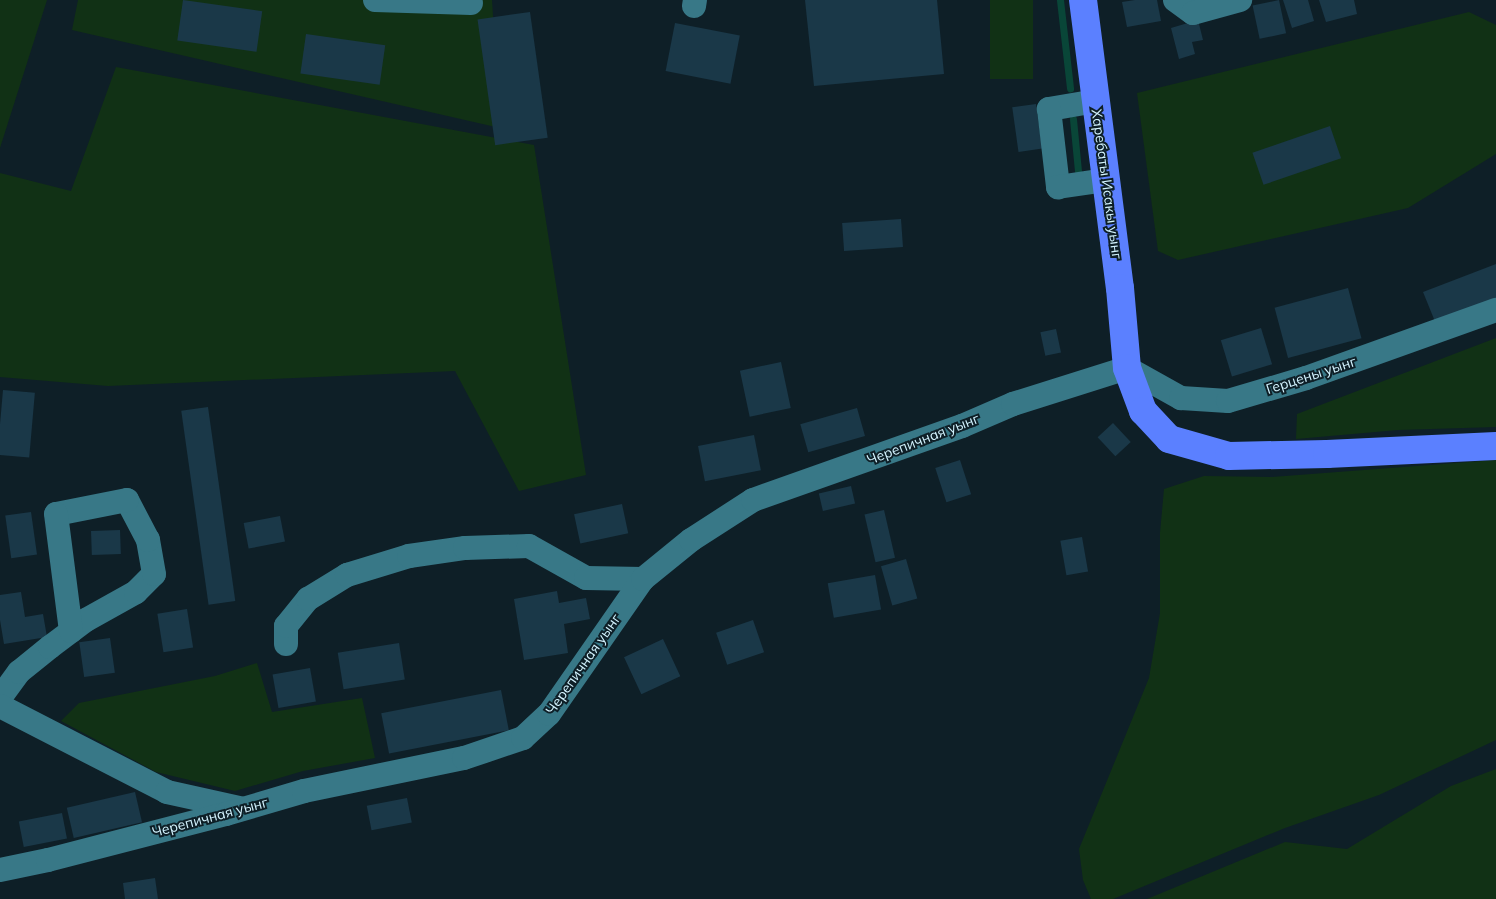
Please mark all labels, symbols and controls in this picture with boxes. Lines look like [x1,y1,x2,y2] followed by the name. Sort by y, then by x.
[1088,108,1126,260] street label: Харебаты Исакы уынг
[1264,353,1358,397] street label: Герцены уынг
[864,410,982,468] street label: Черепичная уынг
[542,610,624,718] street label: Черепичная уынг
[150,793,270,841] street label: Черепичная уынг

